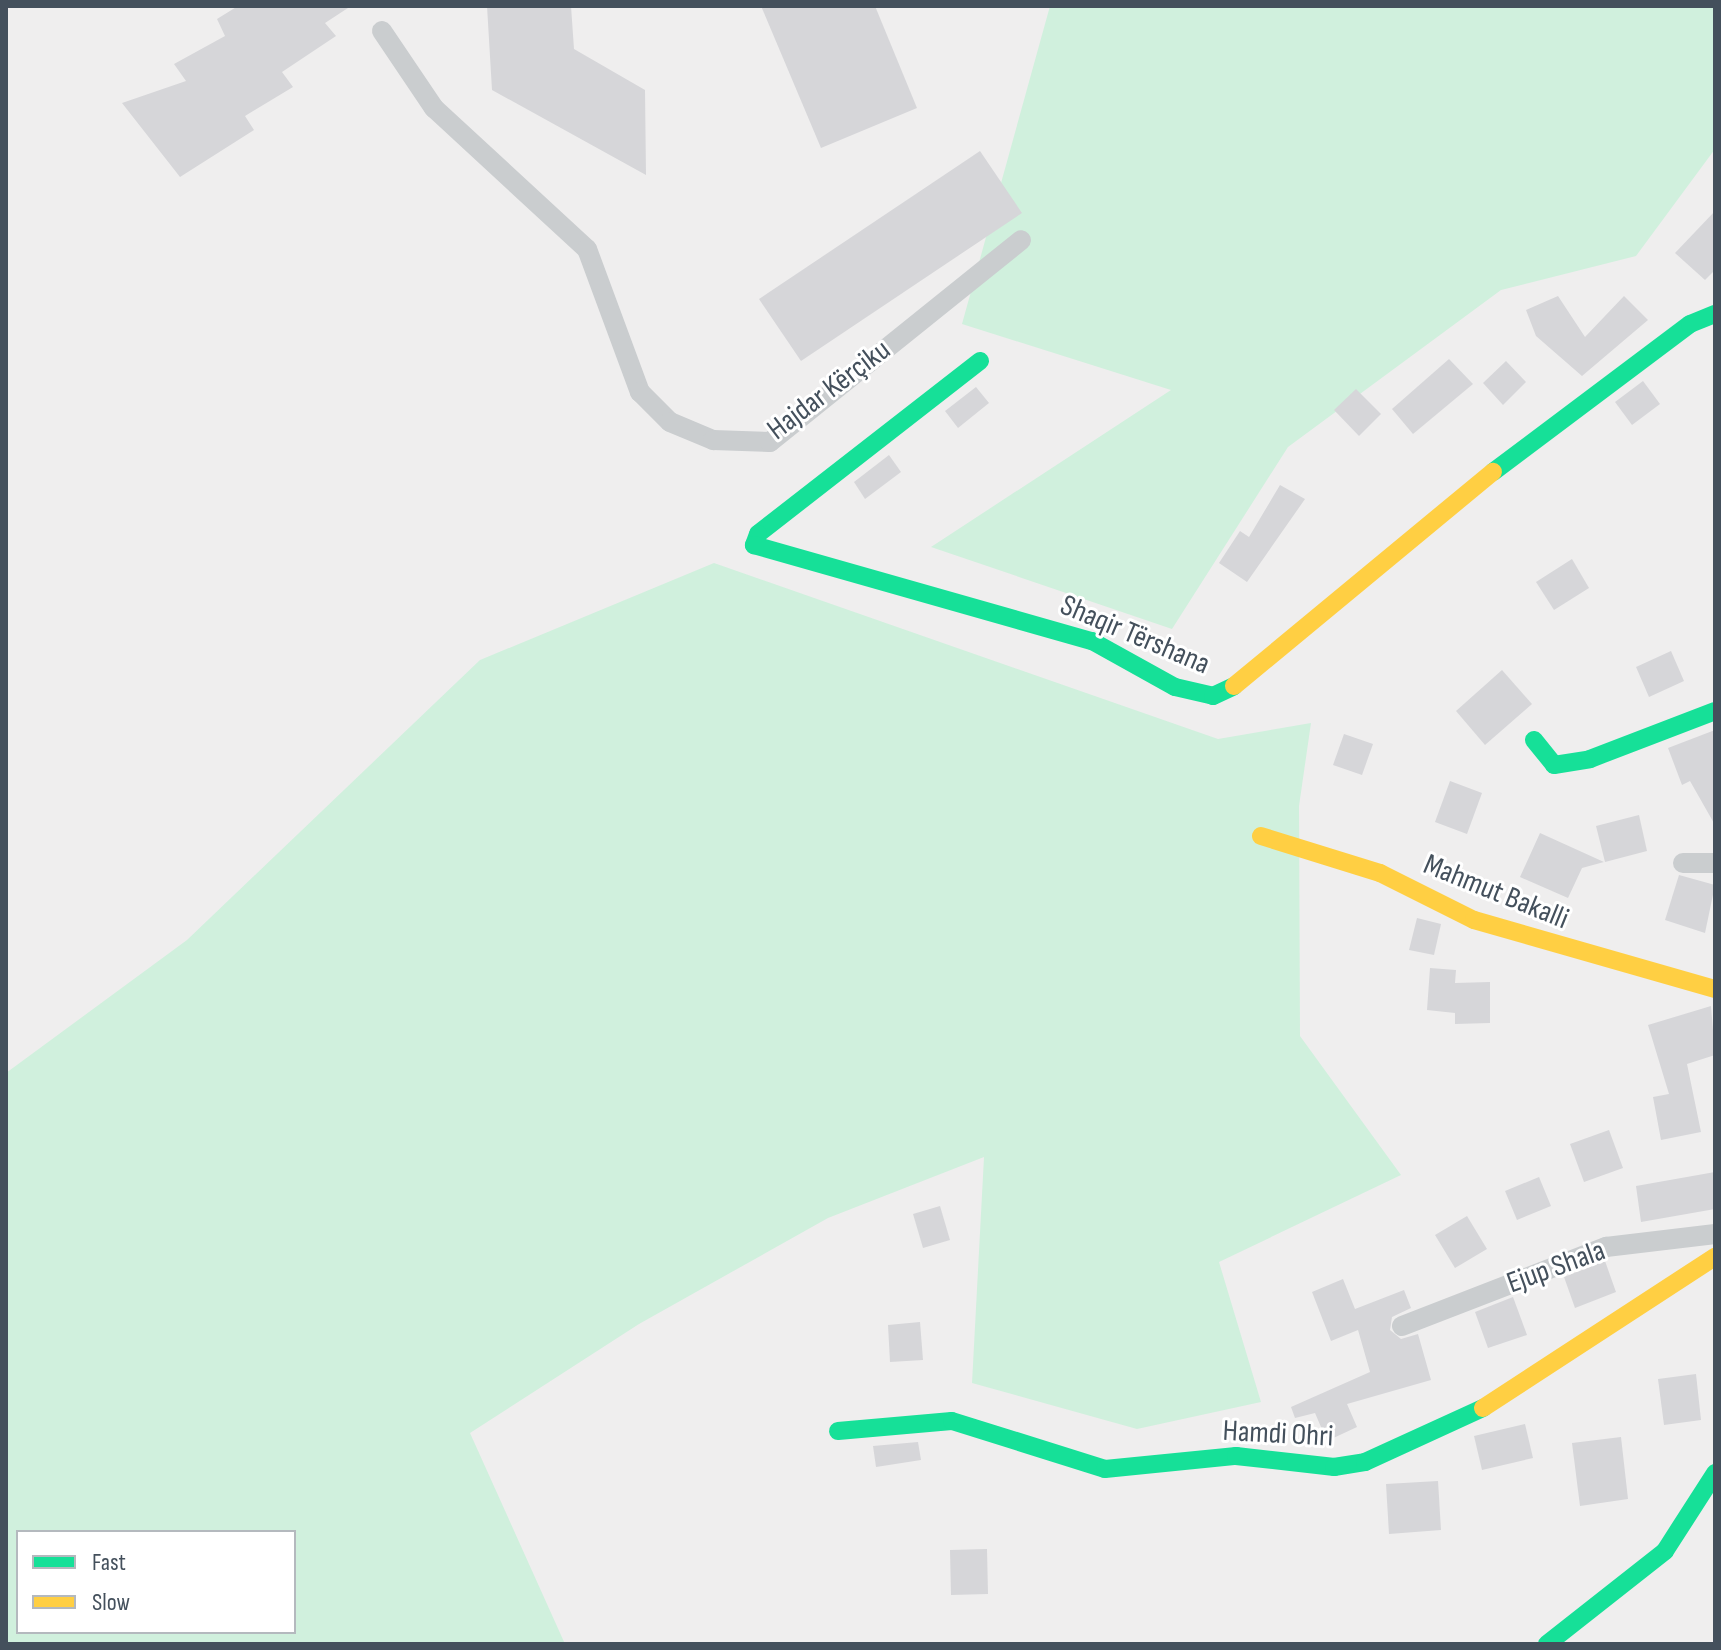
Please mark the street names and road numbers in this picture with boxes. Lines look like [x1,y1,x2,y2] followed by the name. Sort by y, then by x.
[760,332,898,448] street label: Hajdar Kërçiku
[1055,587,1215,683] street label: Shaqir Tërshana
[1418,847,1574,937] street label: Mahmut Bakalli
[1502,1233,1610,1301] street label: Ejup Shala
[1222,1413,1334,1455] street label: Hamdi Ohri

